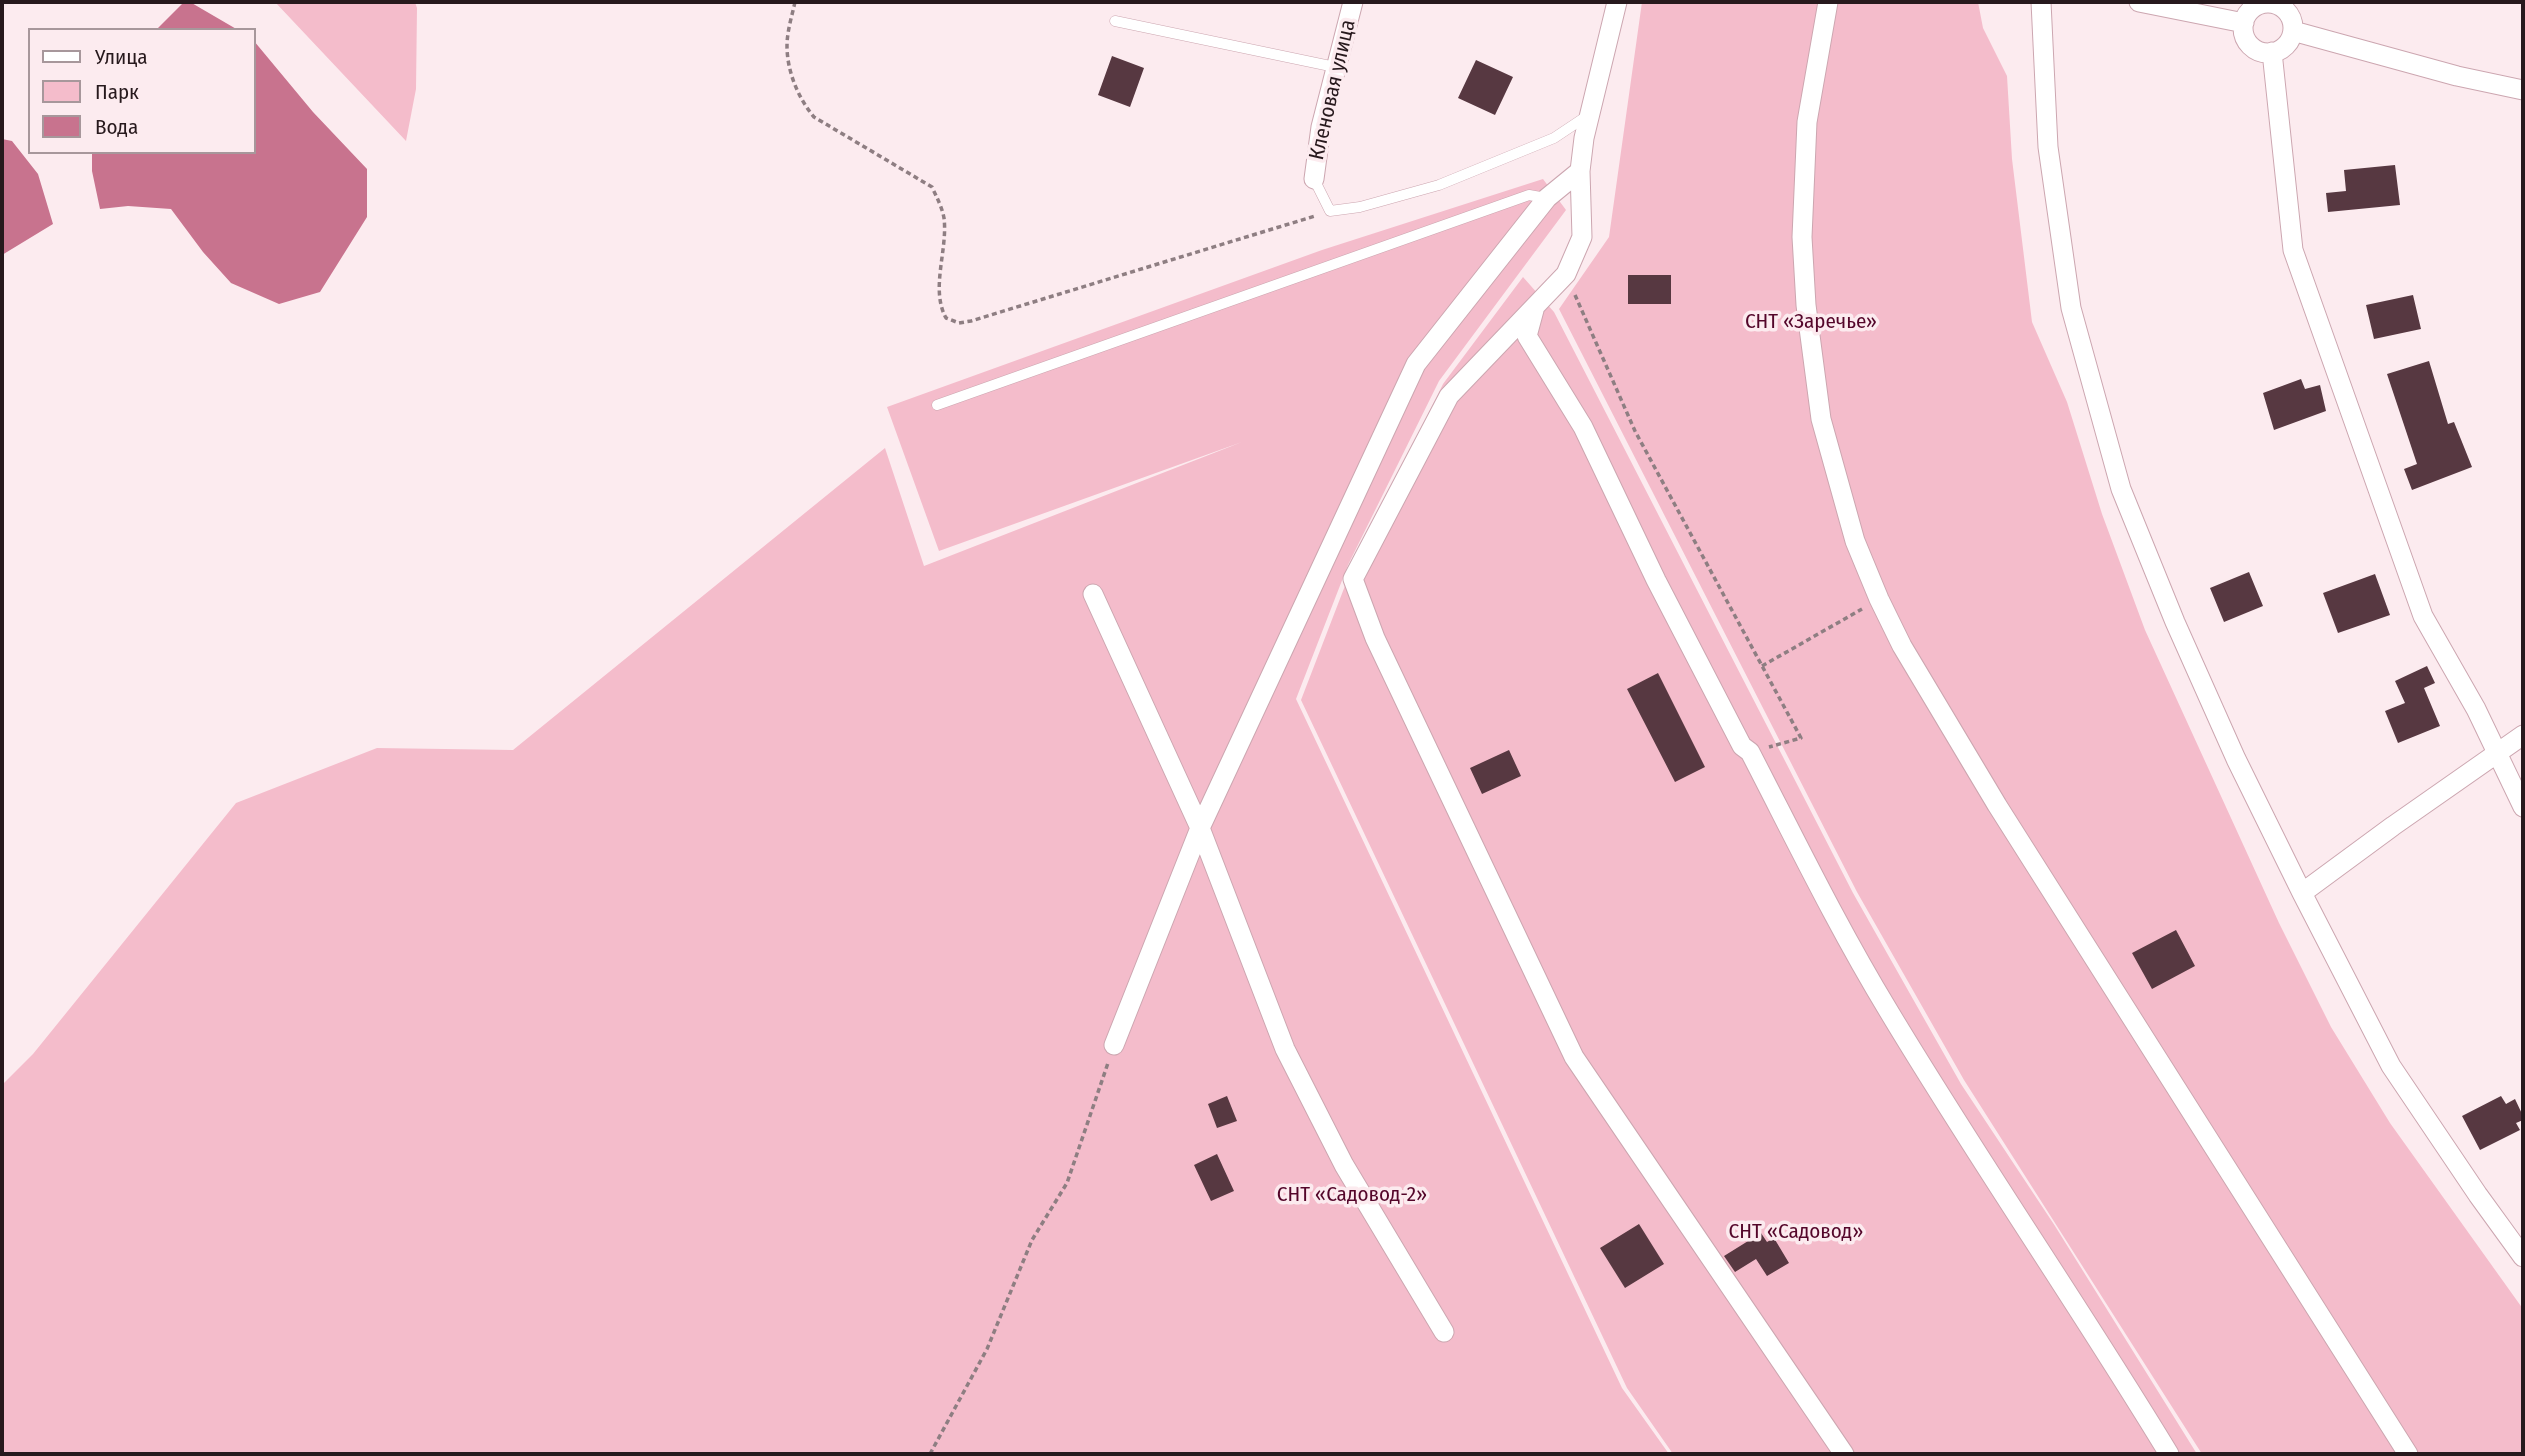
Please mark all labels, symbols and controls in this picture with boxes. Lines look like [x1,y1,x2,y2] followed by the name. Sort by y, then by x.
[1305,17,1361,163] street label: Кленовая улица
[28,28,256,154] legend
[95,44,148,70] text: Улица
[95,79,139,105] text: Парк
[95,114,138,140] text: Вода
[1745,309,1877,335] park label: СНТ «Заречье»
[1277,1182,1427,1208] park label: СНТ «Садовод-2»
[1729,1219,1863,1245] park label: СНТ «Садовод»

